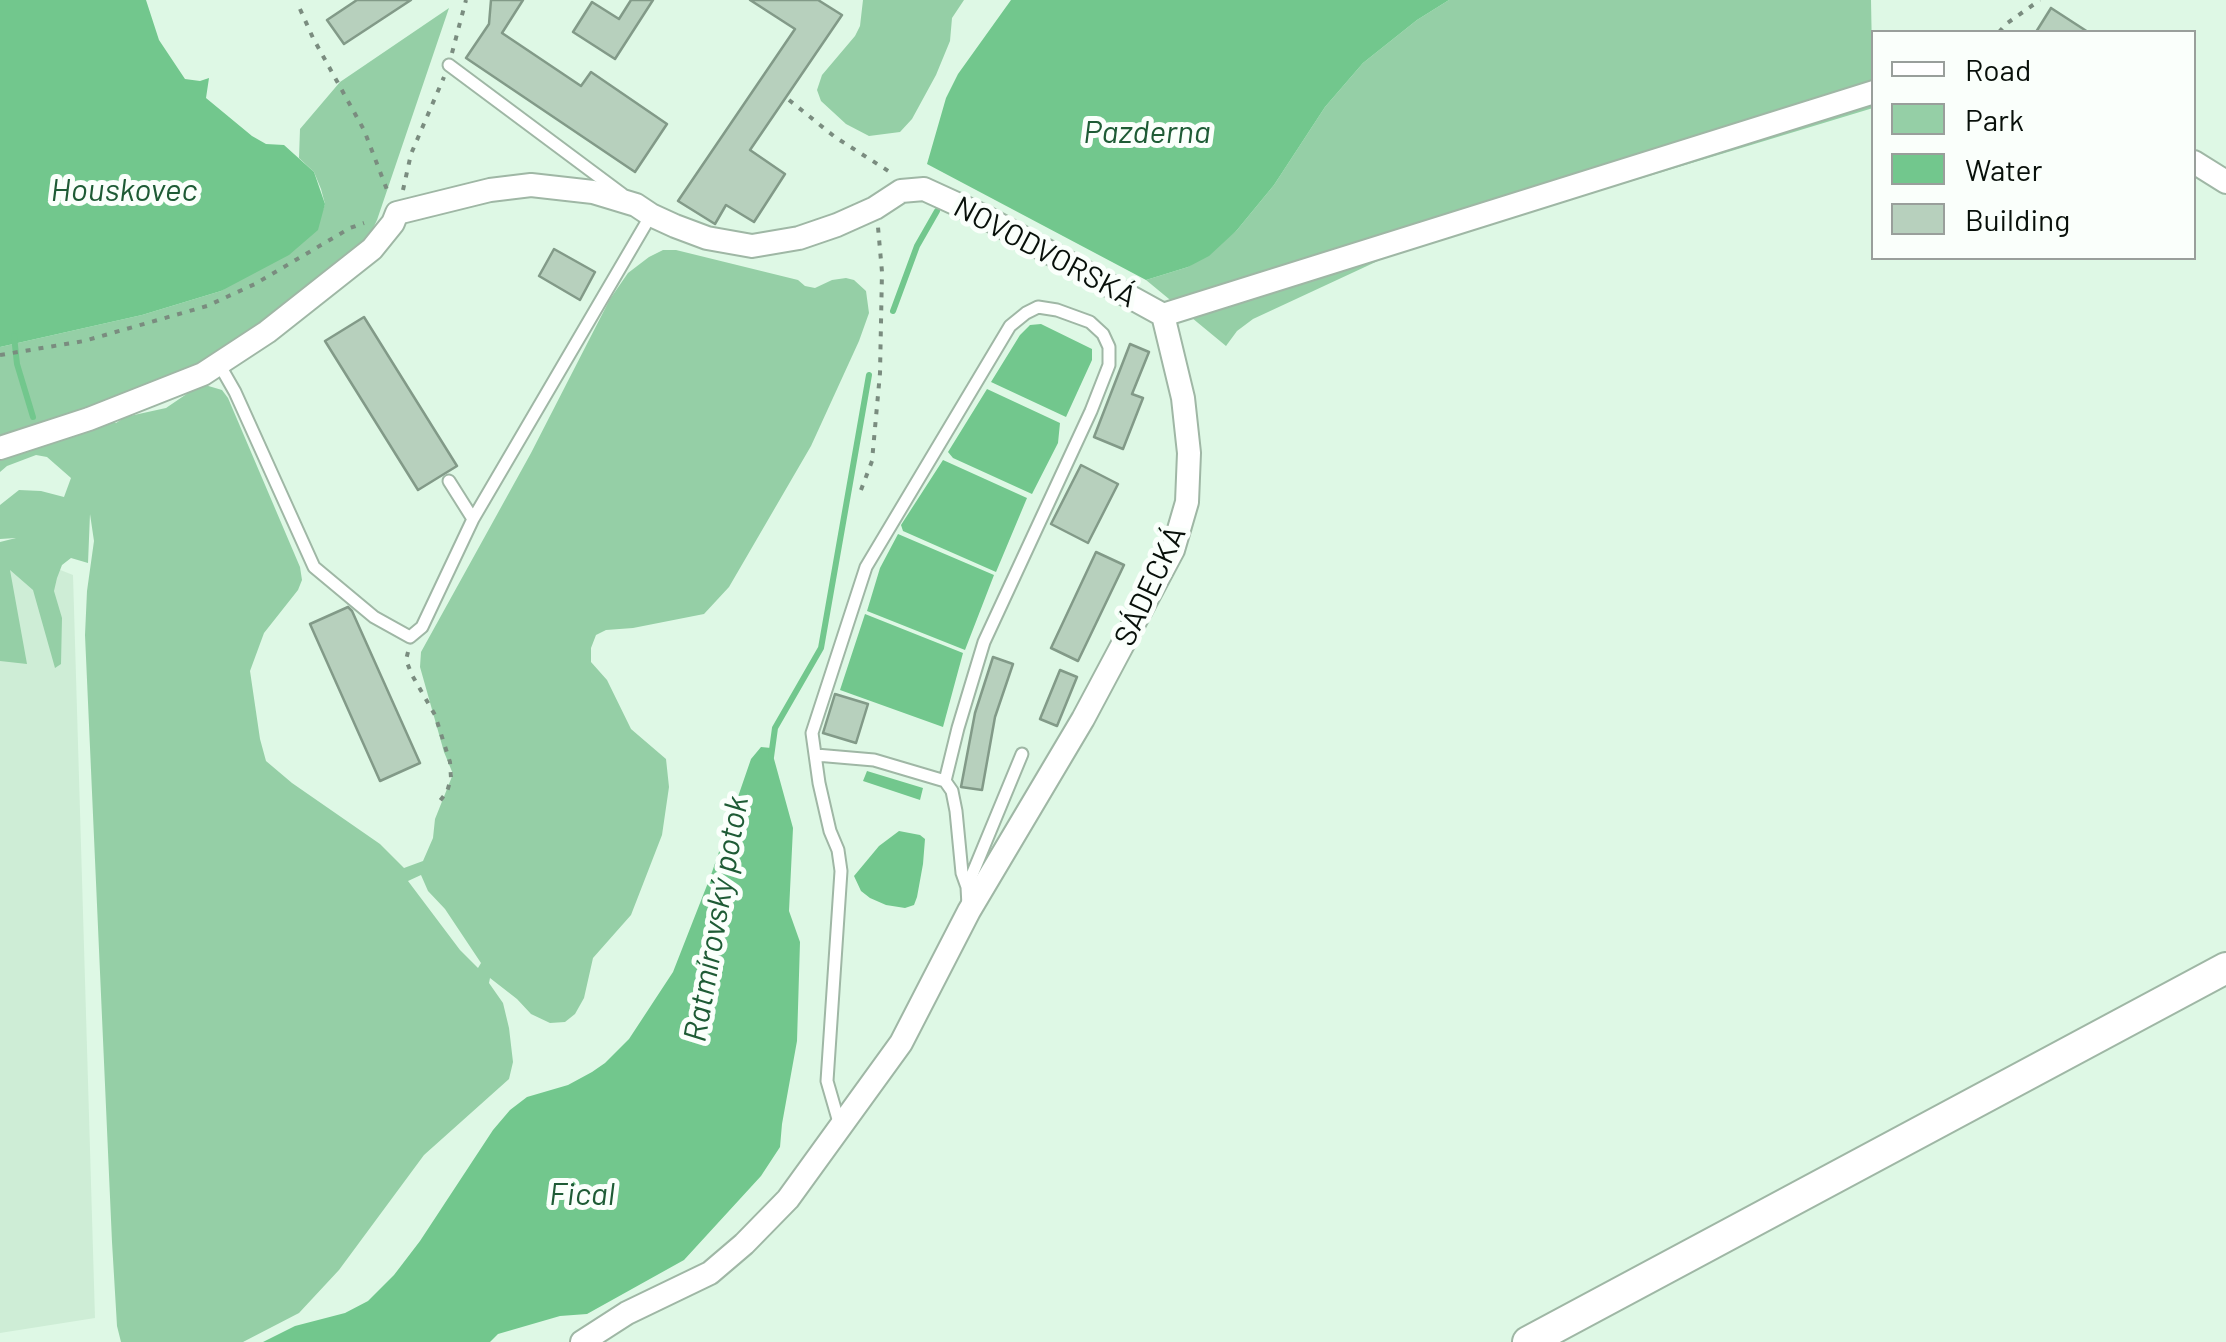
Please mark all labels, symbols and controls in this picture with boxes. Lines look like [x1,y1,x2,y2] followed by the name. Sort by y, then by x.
[1871,30,2196,260] legend
[1965,51,2031,87] text: Road
[1965,101,2024,137] text: Park
[1083,113,1211,151] water label: Pazderna
[1965,151,2043,187] text: Water
[51,171,197,209] water label: Houskovec
[948,189,1142,315] street label: NOVODVORSKÁ
[1965,201,2070,237] text: Building
[1107,520,1193,652] street label: SÁDECKÁ
[676,793,756,1045] water label: Ratmírovský potok
[549,1175,615,1213] water label: Fical

